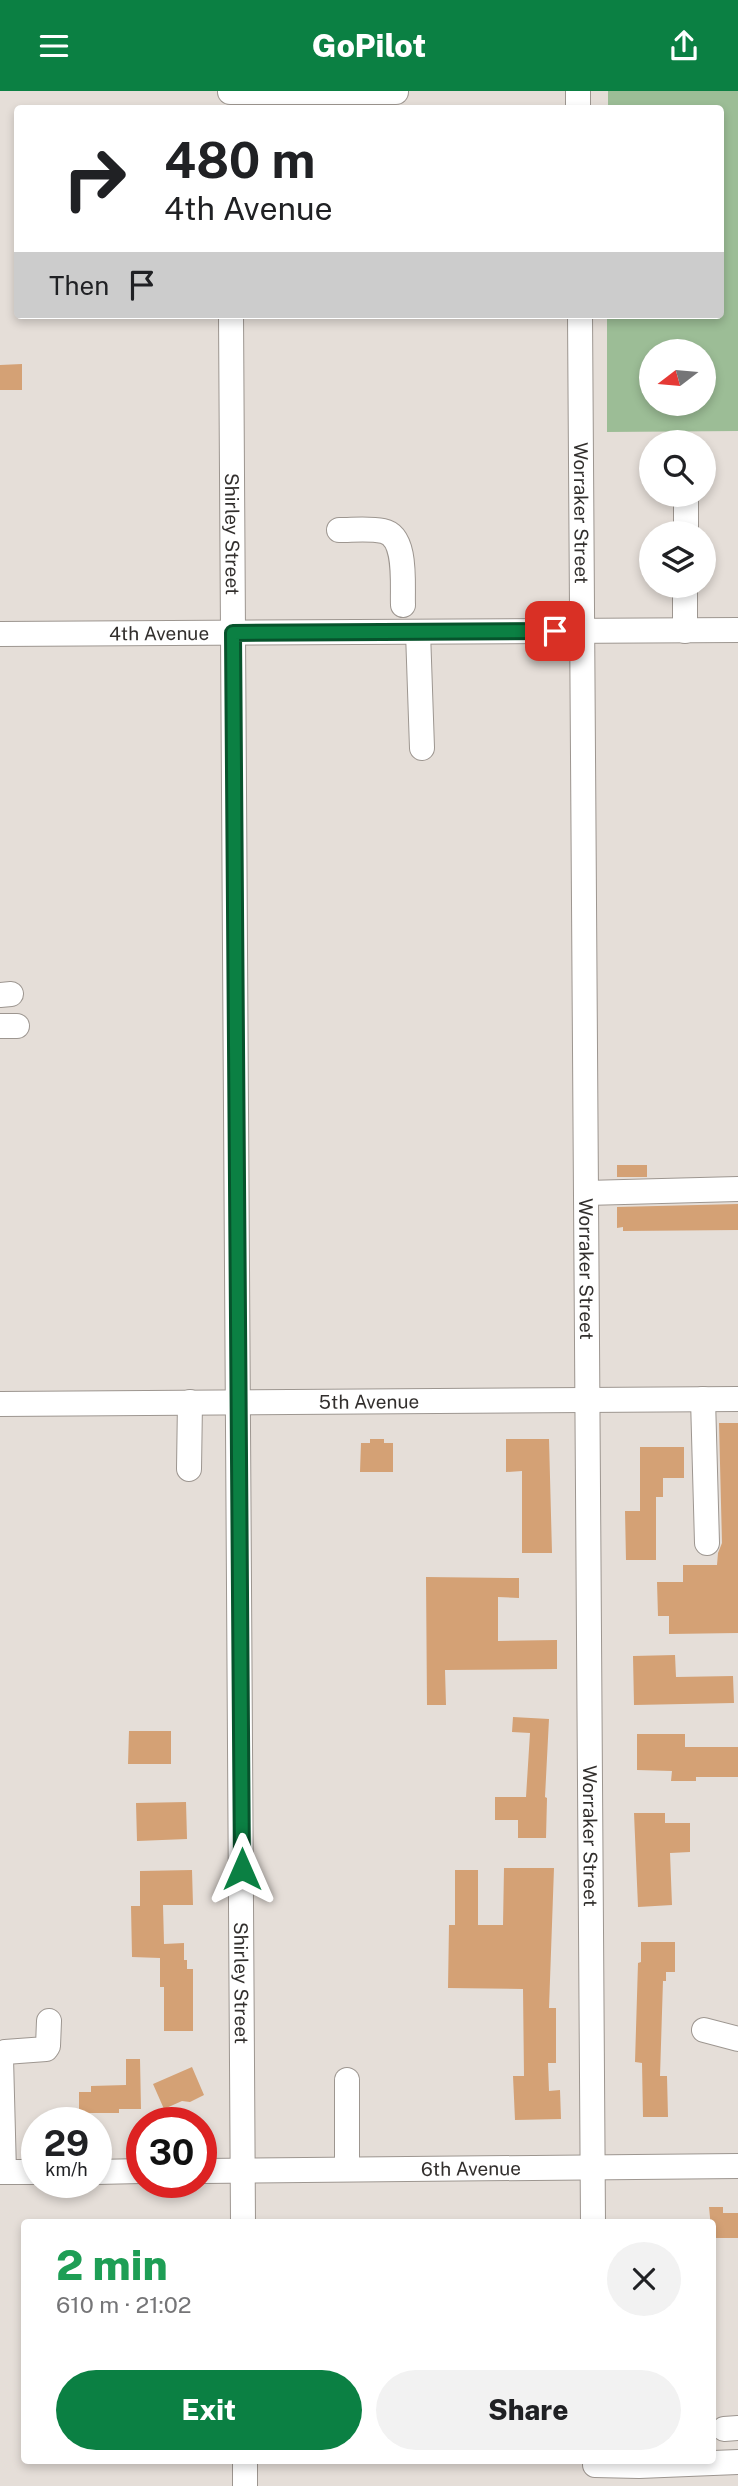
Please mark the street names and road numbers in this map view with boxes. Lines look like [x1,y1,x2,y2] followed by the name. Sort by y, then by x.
[570,442,593,584] street label: Worraker Street
[221,473,244,595] street label: Shirley Street
[109,622,209,644] street label: 4th Avenue
[575,1198,598,1340] street label: Worraker Street
[319,1390,419,1413] street label: 5th Avenue
[579,1765,602,1907] street label: Worraker Street
[230,1922,253,2044] street label: Shirley Street
[421,2157,521,2180] street label: 6th Avenue

